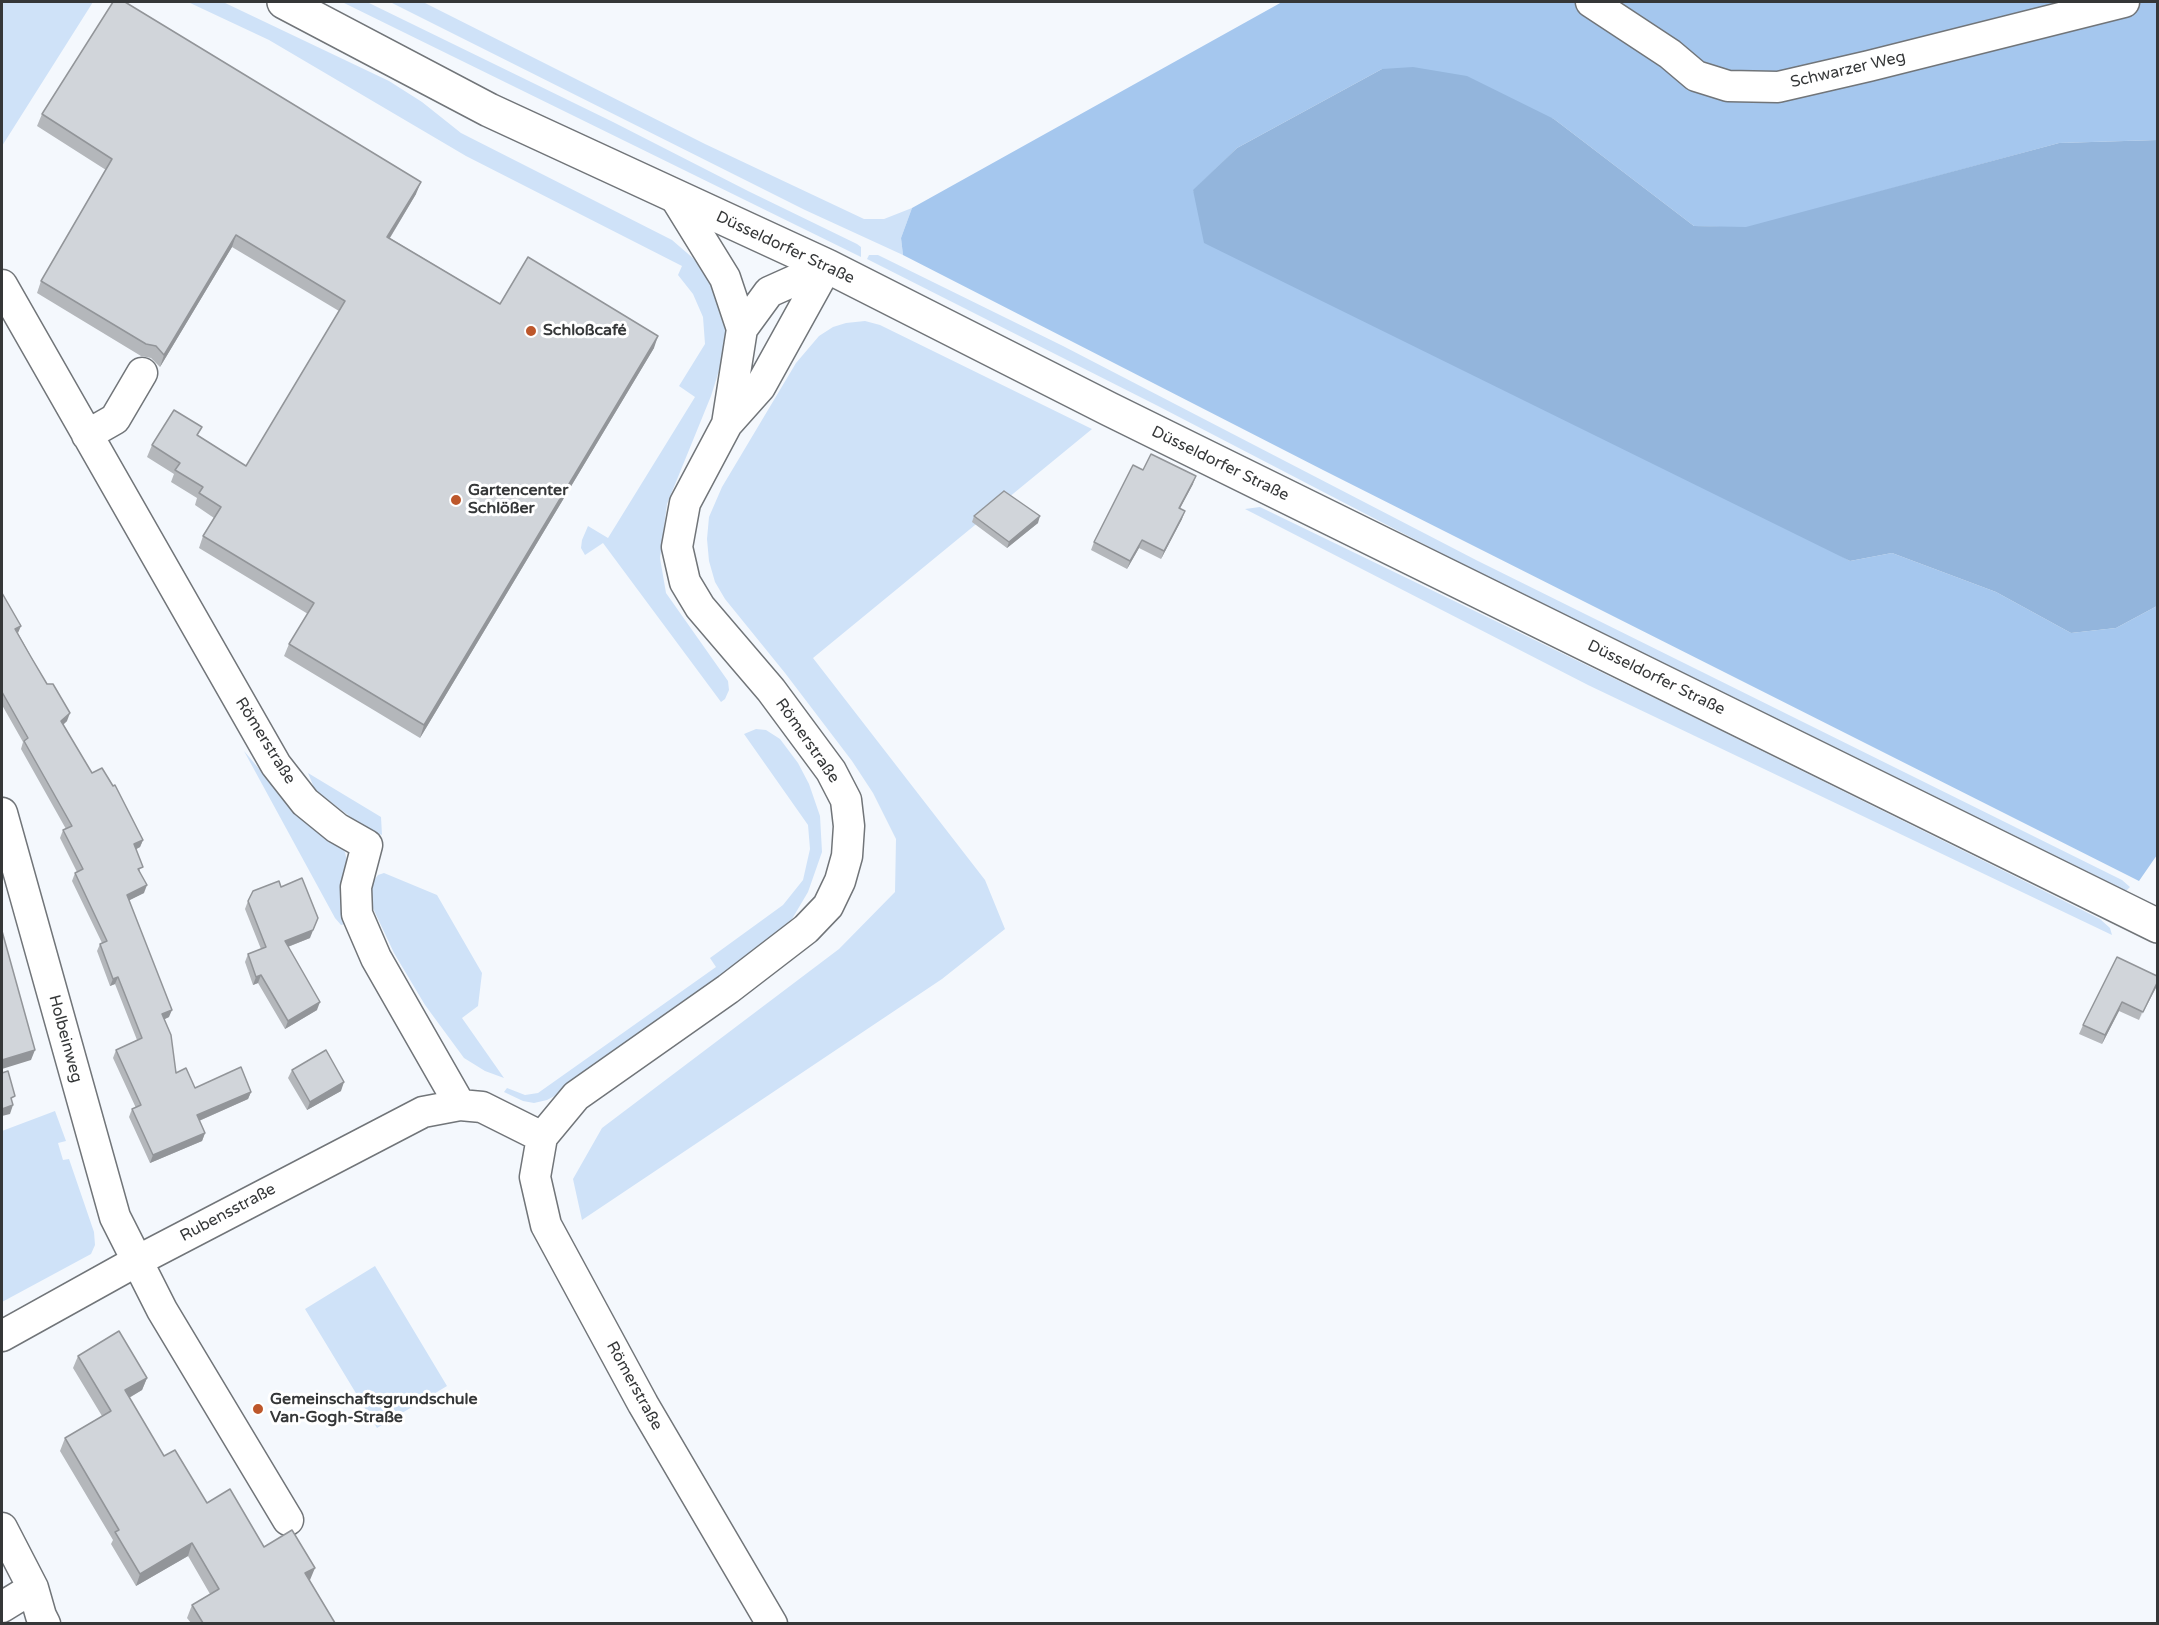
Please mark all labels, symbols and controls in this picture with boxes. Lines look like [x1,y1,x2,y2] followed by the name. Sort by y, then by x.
[1789,47,1907,93] street label: Schwarzer Weg
[713,207,857,289] street label: Düsseldorfer Straße
[543,321,627,341] place label: Schloßcafé
[524,324,538,338] marker: Schloßcafé
[1148,422,1292,506] street label: Düsseldorfer Straße
[468,481,568,519] place label: Gartencenter Schlößer
[449,493,463,507] marker: Gartencenter Schlößer
[1584,636,1728,720] street label: Düsseldorfer Straße
[231,694,299,788] street label: Römerstraße
[771,695,843,787] street label: Römerstraße
[44,993,86,1085] street label: Holbeinweg
[177,1180,279,1246] street label: Rubensstraße
[602,1338,666,1434] street label: Römerstraße
[270,1390,478,1428] place label: Gemeinschaftsgrundschule Van-Gogh-Straße
[251,1402,265,1416] marker: Gemeinschaftsgrundschule Van-Gogh-Straße

